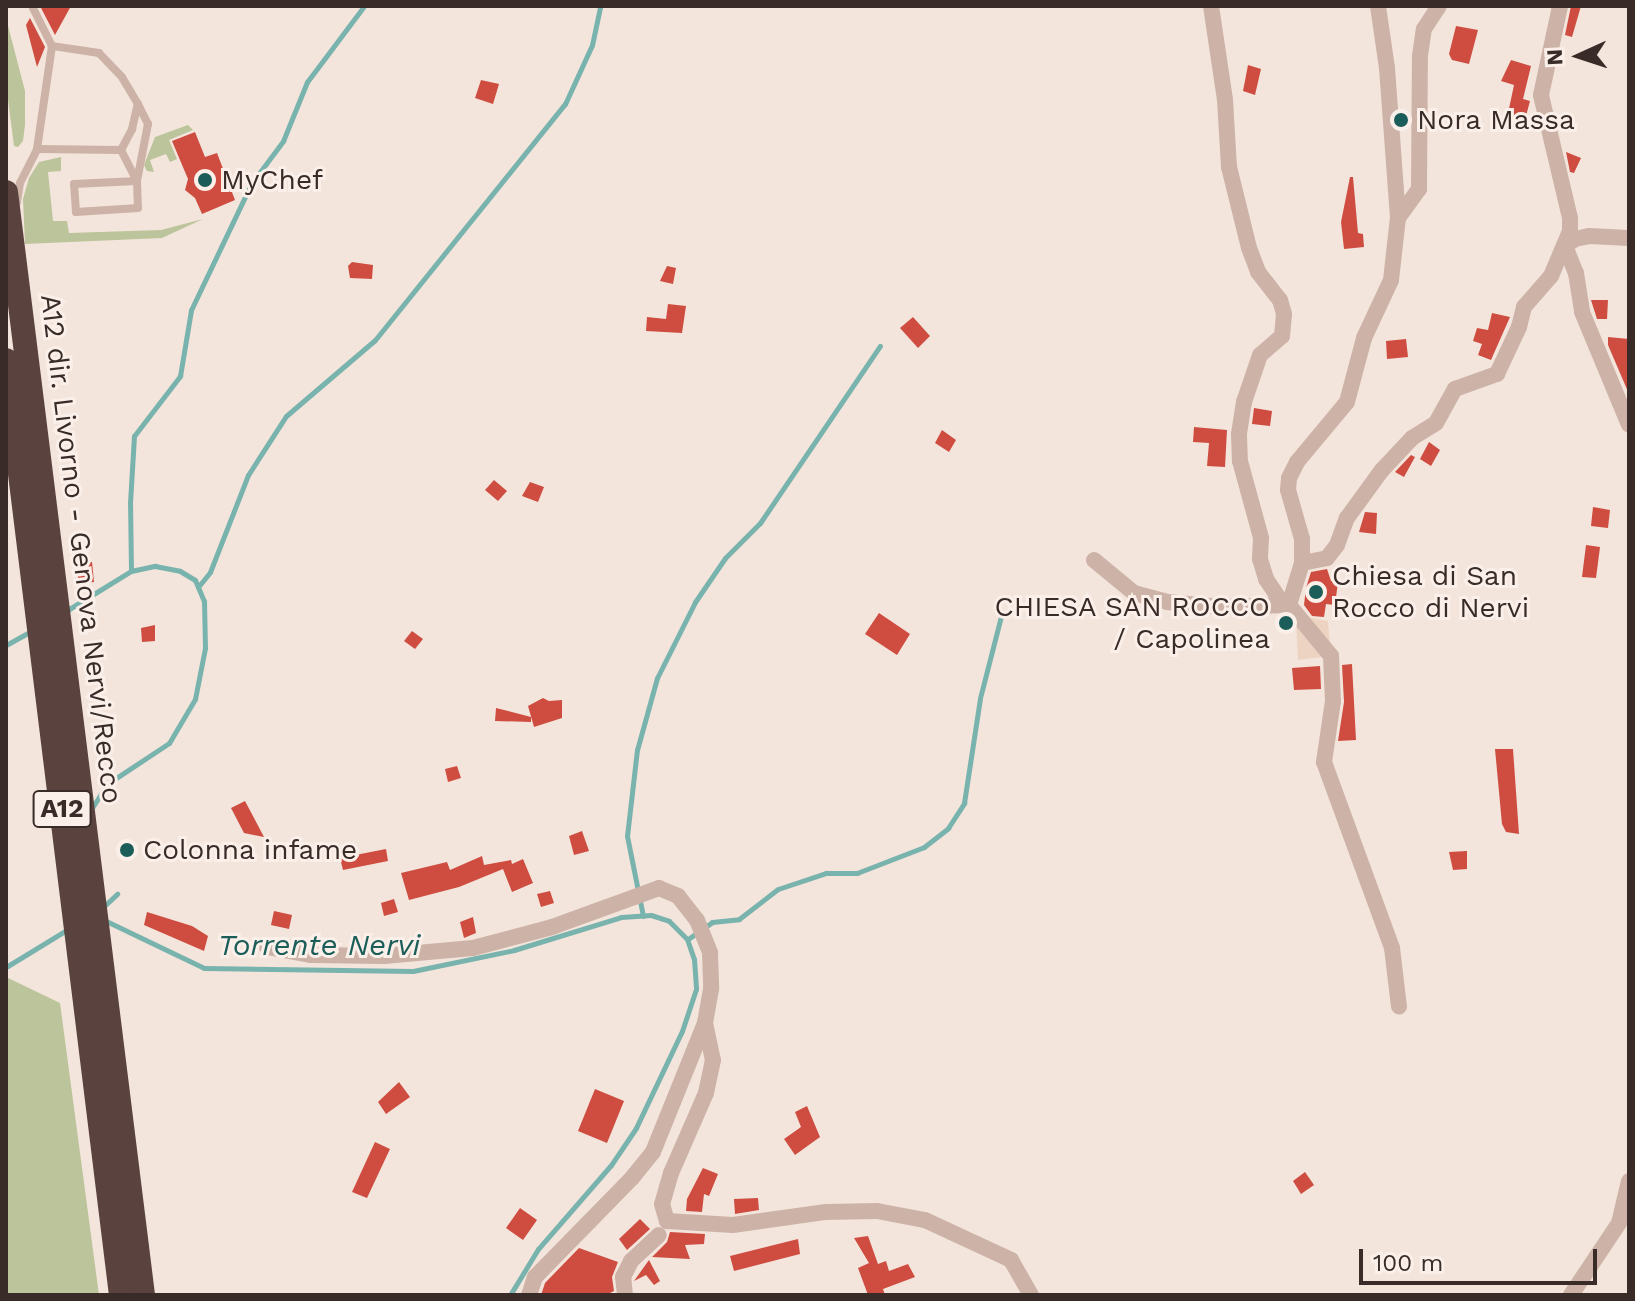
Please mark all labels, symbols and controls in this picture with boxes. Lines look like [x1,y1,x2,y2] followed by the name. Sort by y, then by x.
[1539,16,1619,96] north arrow
[1542,48,1567,66] text: N
[1417,103,1576,137] place label: Nora Massa
[1392,111,1410,129] marker: Nora Massa
[221,163,323,197] place label: MyChef
[196,171,214,189] marker: MyChef
[33,292,129,806] street label: A12 dir. Livorno - Genova Nervi/Recco
[1332,559,1529,625] place label: Chiesa di San Rocco di Nervi
[1307,583,1325,601] marker: Chiesa di San Rocco di Nervi
[993,590,1270,656] place label: CHIESA SAN ROCCO / Capolinea
[1277,614,1295,632] marker: CHIESA SAN ROCCO / Capolinea
[32,787,92,831] road number: A12
[143,833,358,867] place label: Colonna infame
[118,841,136,859] marker: Colonna infame
[218,927,420,963] water label: Torrente Nervi
[1363,1233,1601,1283] scale bar
[1373,1249,1443,1277] text: 100 m

